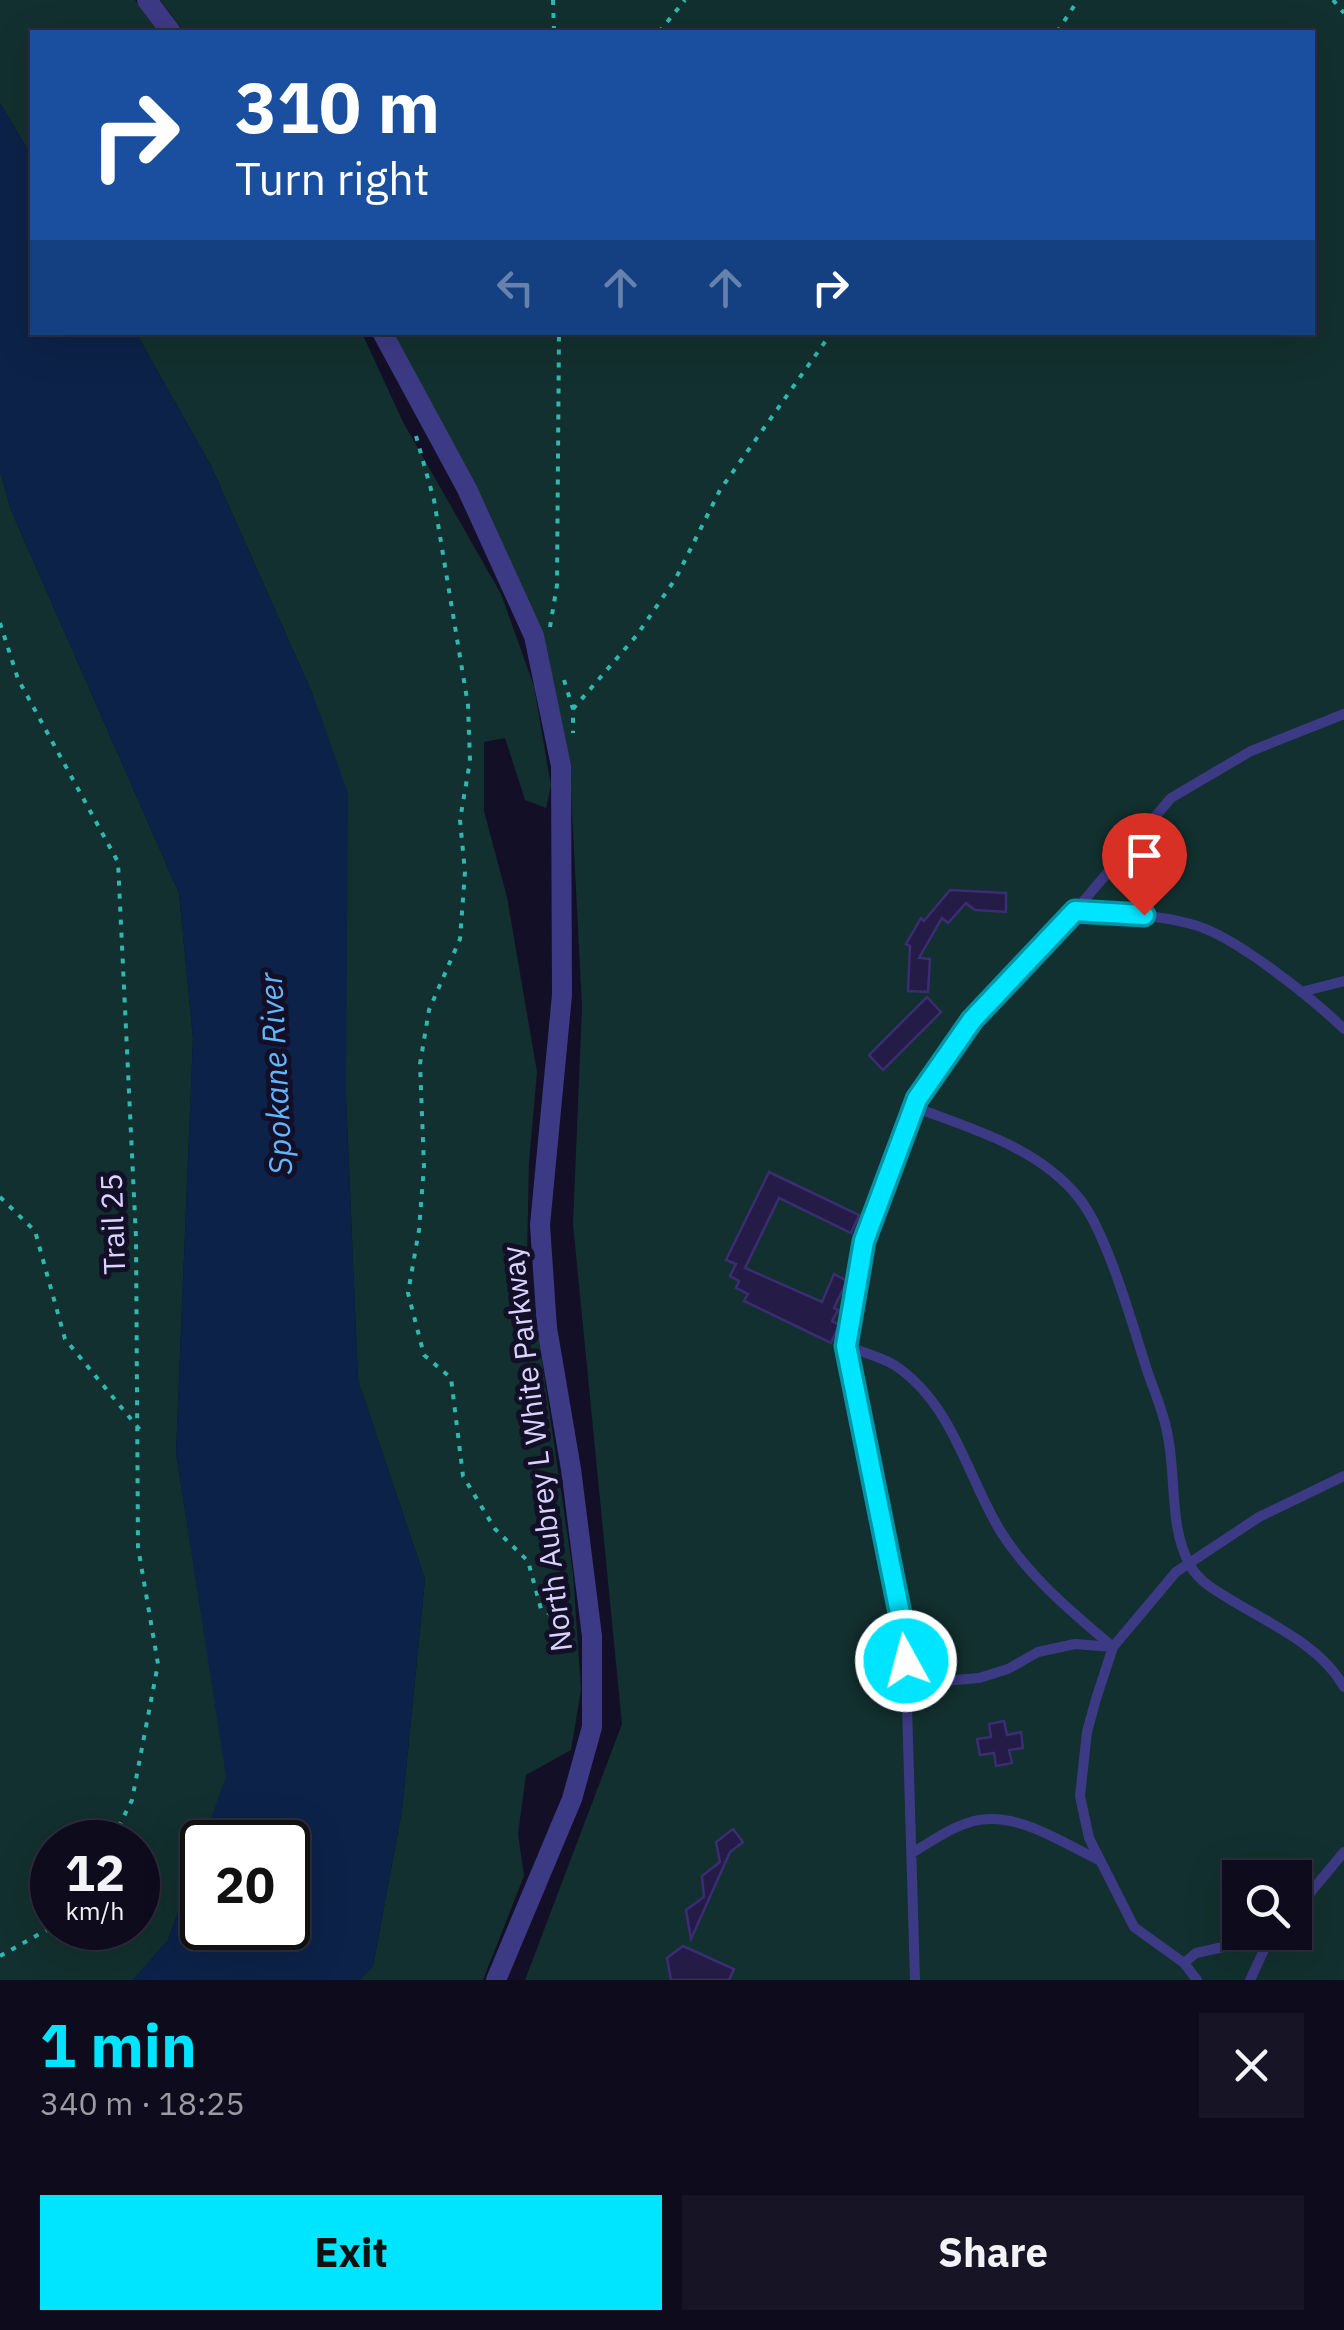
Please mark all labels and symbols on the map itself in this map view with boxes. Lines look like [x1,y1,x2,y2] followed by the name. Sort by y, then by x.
[1102,813,1187,916] pin
[249,970,301,1176] water label: Spokane River
[91,1173,133,1275] street label: Trail 25
[492,1244,580,1654] street label: North Aubrey L White Parkway
[854,1609,958,1713] position arrow
[180,1820,310,1950] speed limit sign: 20

